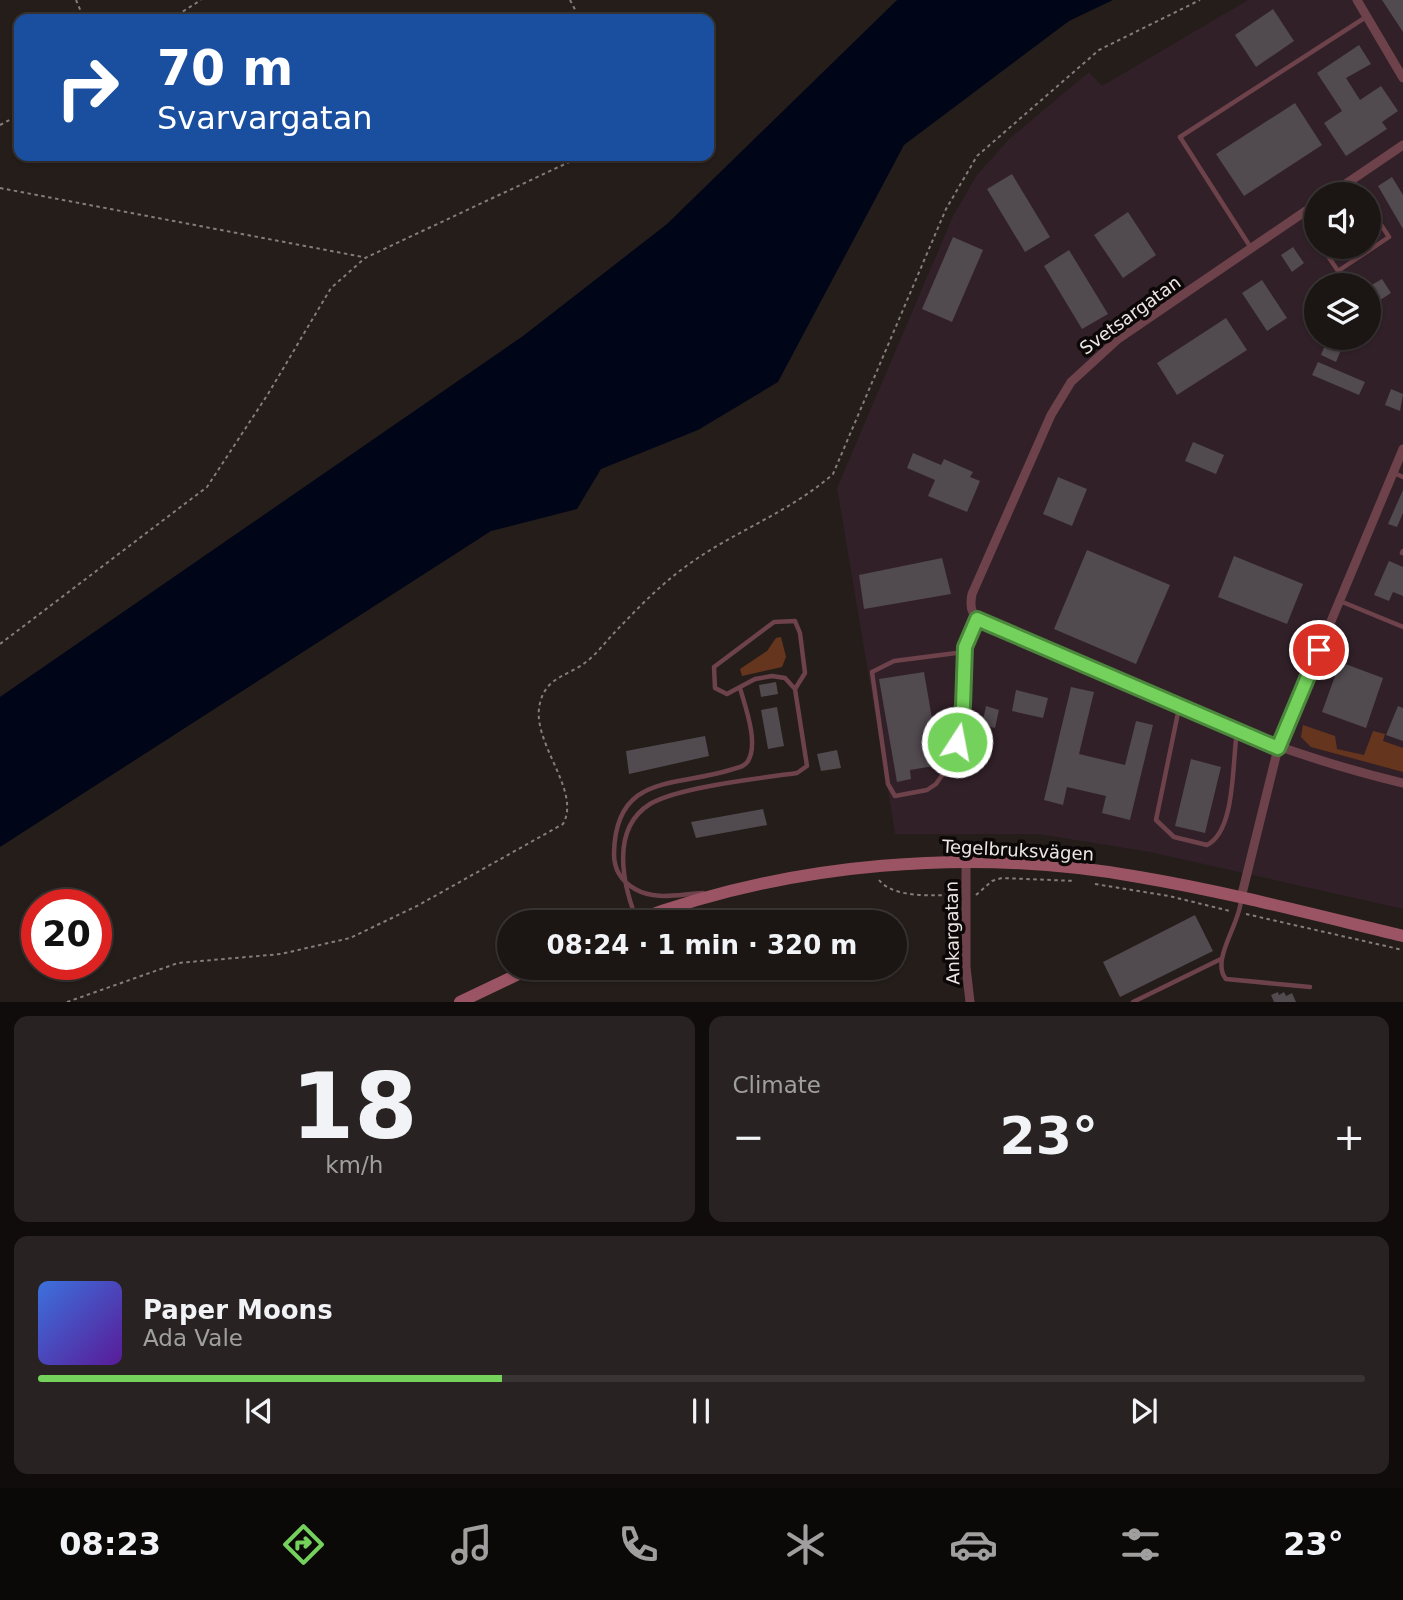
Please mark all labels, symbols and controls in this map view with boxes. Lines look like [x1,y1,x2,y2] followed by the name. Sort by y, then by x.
[157,40,293,97] text: 70 m
[42,42,133,133] icon: right
[157,99,373,137] text: Svarvargatan
[1304,182,1381,350] map controls
[1304,182,1381,259] button: sound
[1075,271,1185,359] street label: Svetsargatan
[1304,273,1381,350] button: layers
[1289,620,1349,680] pin
[1300,631,1338,669] icon: arrive
[920,705,994,779] position arrow
[940,835,1095,864] street label: Tegelbruksvägen
[941,881,963,985] street label: Ankargatan
[21,889,112,980] speed limit sign: 20
[547,930,857,960] text: 08:24 · 1 min · 320 m
[291,1054,418,1159] text: 18
[733,1072,821,1098] text: Climate
[1000,1106,1098,1166] text: 23°
[733,1115,764,1159] text: −
[1333,1115,1365,1159] text: +
[325,1152,383,1178] text: km/h
[143,1295,333,1325] text: Paper Moons
[143,1325,243,1351] text: Ada Vale
[240,1392,278,1430] icon: previous
[682,1392,720,1430] icon: pause
[1125,1392,1163,1430] icon: next
[279,1520,328,1569] icon: directions
[447,1520,496,1569] icon: music
[614,1520,663,1569] icon: phone
[781,1520,830,1569] icon: climate
[949,1520,998,1569] icon: car
[1116,1520,1165,1569] icon: filters
[59,1525,161,1563] text: 08:23
[1283,1525,1344,1563] text: 23°

